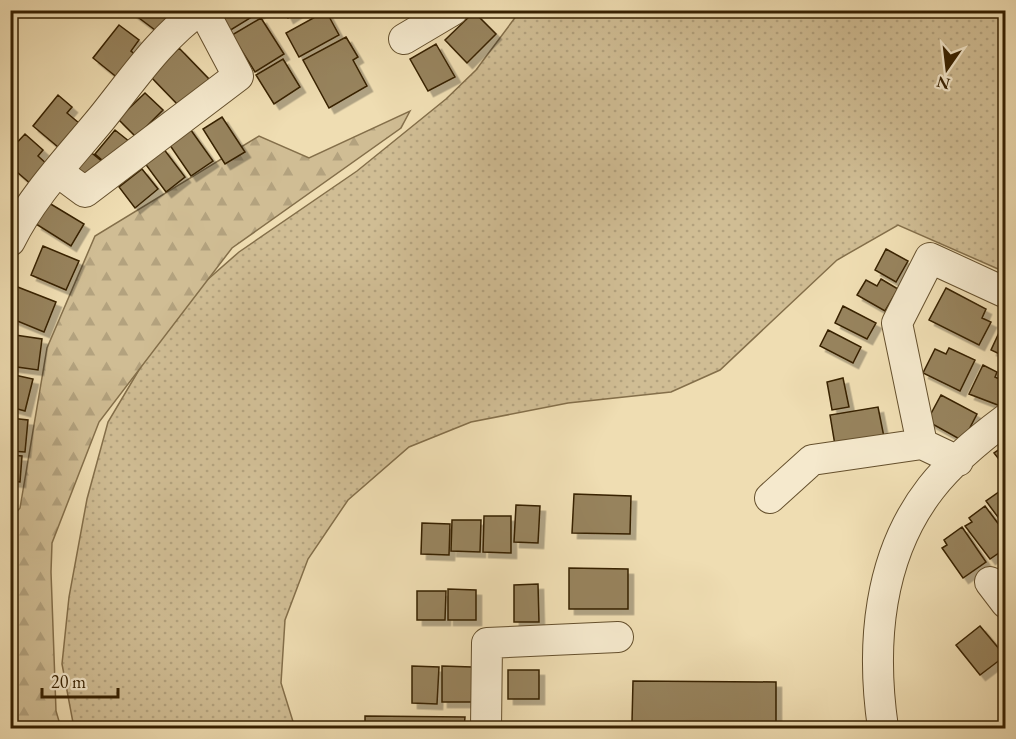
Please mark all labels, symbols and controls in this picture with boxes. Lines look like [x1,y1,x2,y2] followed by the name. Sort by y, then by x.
[917,39,977,99] north arrow
[935,71,952,95] text: N
[42,661,118,699] scale bar
[51,670,86,693] text: 20 m

